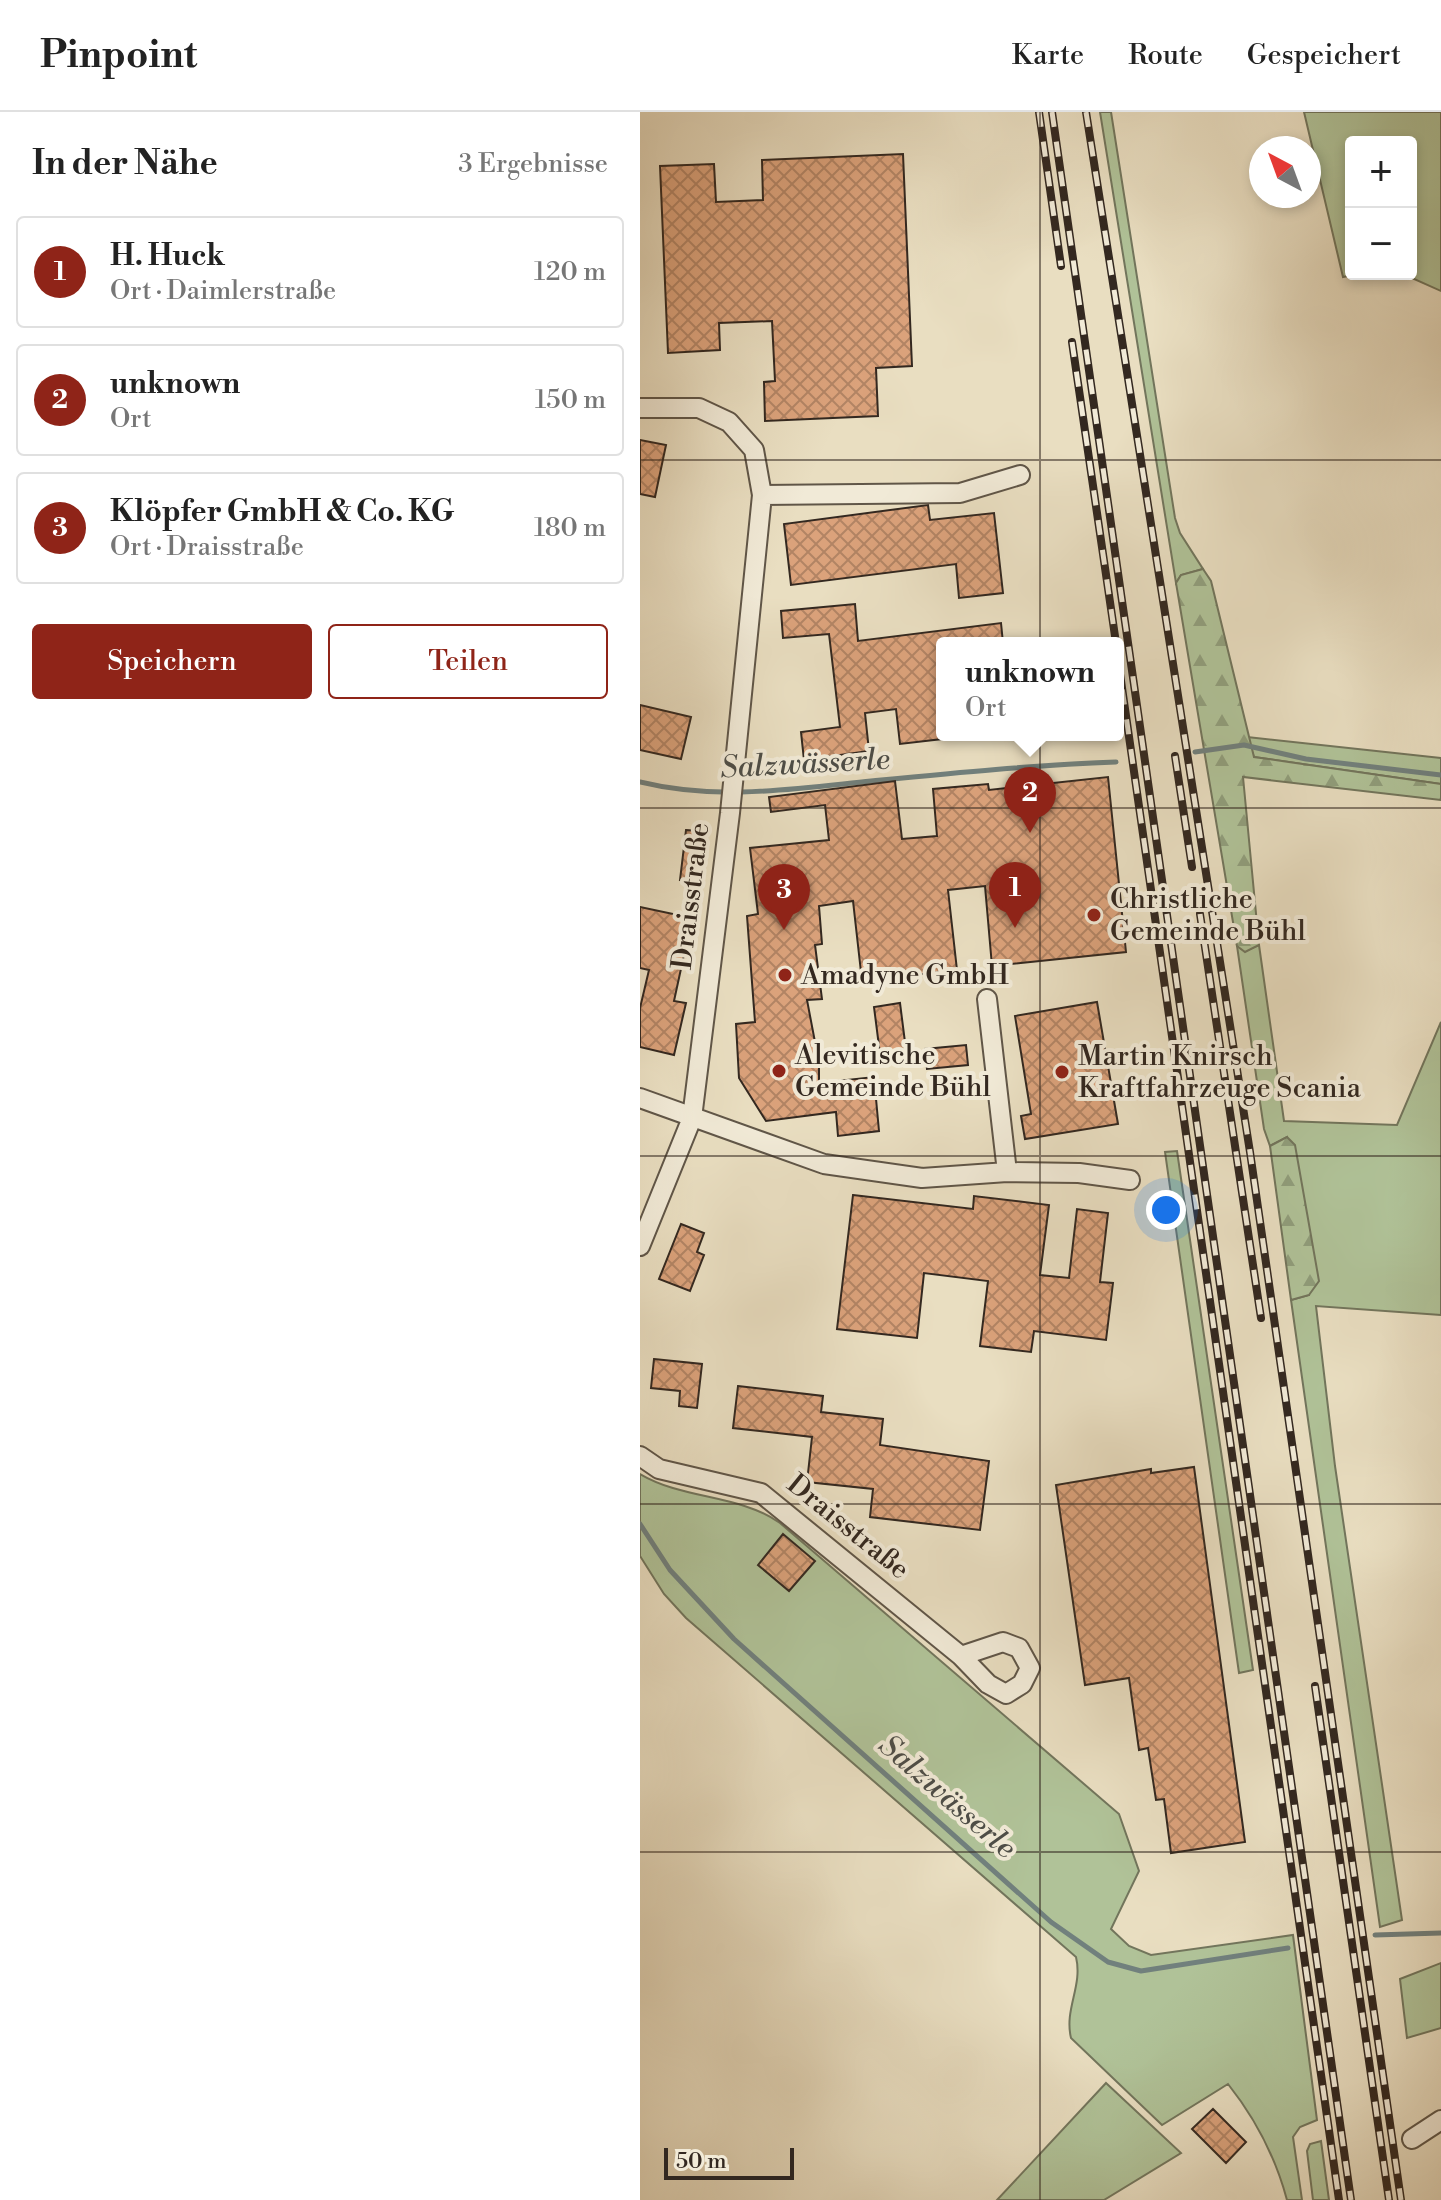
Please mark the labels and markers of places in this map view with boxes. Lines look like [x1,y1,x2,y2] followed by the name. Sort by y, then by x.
[1004,767,1056,833] pin: 2
[989,862,1041,928] pin: 1
[758,864,810,930] pin: 3
[1110,882,1306,949] place label: Christliche Gemeinde Bühl
[1085,906,1103,924] marker: Christliche Gemeinde Bühl
[800,958,1009,993] place label: Amadyne GmbH
[776,966,794,984] marker: Amadyne GmbH
[794,1038,991,1105] place label: Alevitische Gemeinde Bühl
[1078,1039,1362,1106] place label: Martin Knirsch Kraftfahrzeuge Scania
[770,1062,788,1080] marker: Alevitische Gemeinde Bühl
[1053,1063,1071,1081] marker: Martin Knirsch Kraftfahrzeuge Scania

